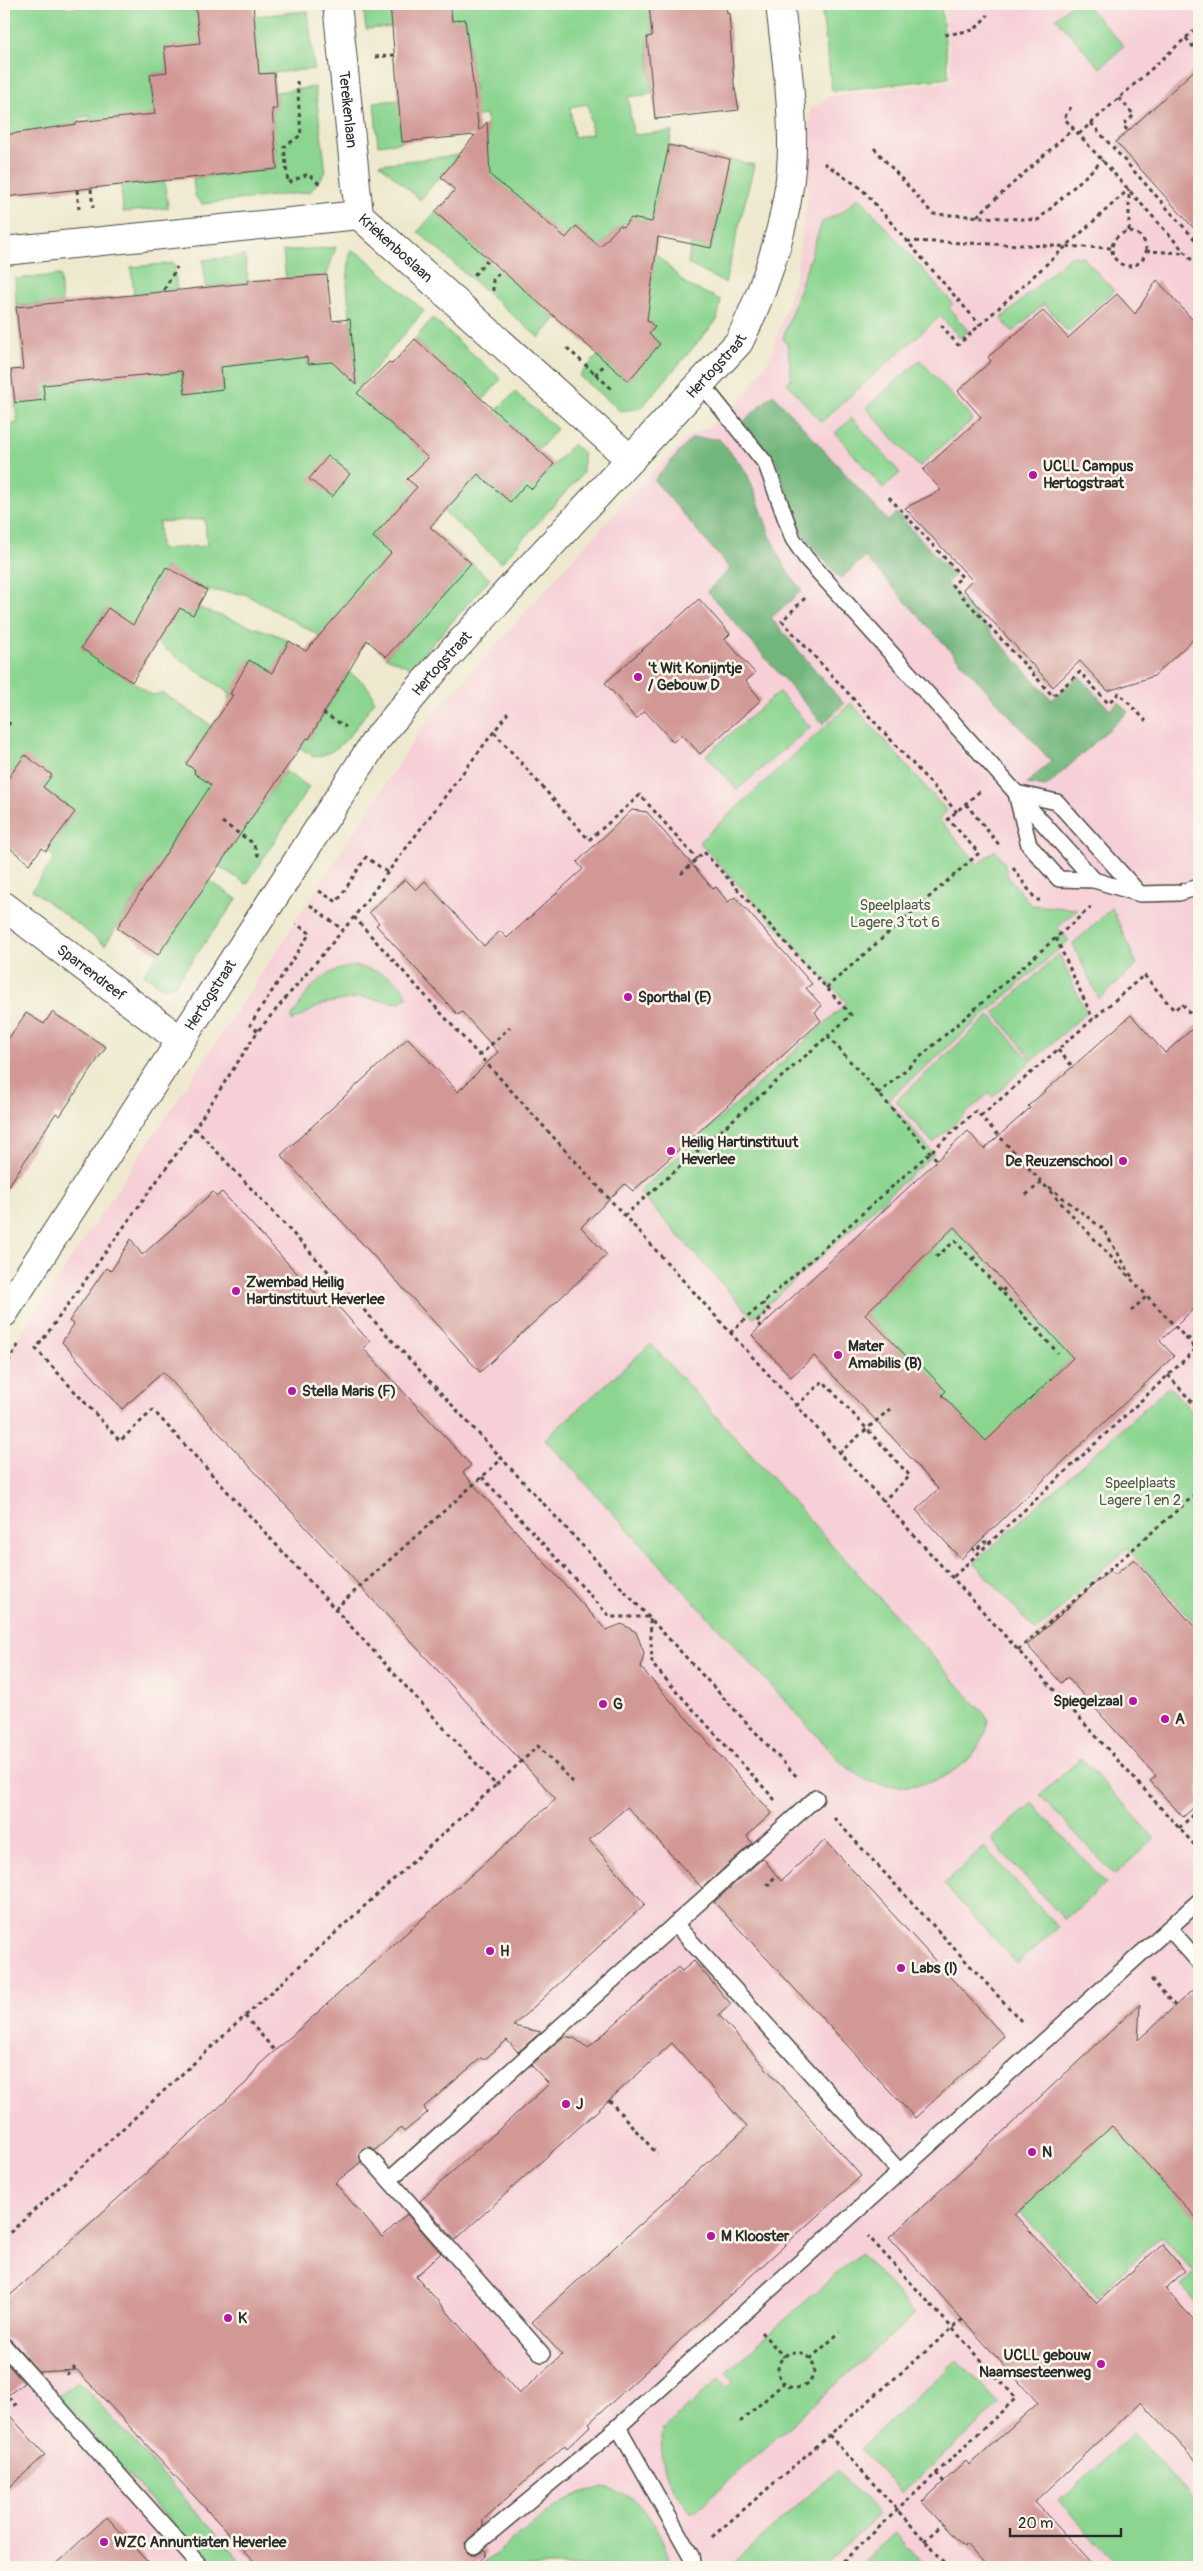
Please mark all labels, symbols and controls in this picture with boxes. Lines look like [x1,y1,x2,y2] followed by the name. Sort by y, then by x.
[335,70,361,149] street label: Tereikenlaan
[354,209,437,286] street label: Kriekenboslaan
[682,330,751,402] street label: Hertogstraat
[1043,457,1134,493] place label: UCLL Campus Hertogstraat
[1027,469,1039,481] marker: UCLL Campus Hertogstraat
[408,626,476,700] street label: Hertogstraat
[648,659,743,695] place label: 't Wit Konijntje / Gebouw D
[632,671,644,683] marker: 't Wit Konijntje / Gebouw D
[850,896,940,932] park label: Speelplaats Lagere 3 tot 6
[53,940,130,1005] street label: Sparrendreef
[180,955,241,1034] street label: Hertogstraat
[638,988,712,1007] place label: Sporthal (E)
[622,991,634,1003] marker: Sporthal (E)
[681,1133,799,1169] place label: Heilig Hartinstituut Heverlee
[665,1145,677,1157] marker: Heilig Hartinstituut Heverlee
[1005,1152,1113,1171] place label: De Reuzenschool
[1117,1155,1129,1167] marker: De Reuzenschool
[246,1273,385,1309] place label: Zwembad Heilig Hartinstituut Heverlee
[230,1285,242,1297] marker: Zwembad Heilig Hartinstituut Heverlee
[848,1337,923,1373] place label: Mater Amabilis (B)
[832,1349,844,1361] marker: Mater Amabilis (B)
[302,1382,396,1401] place label: Stella Maris (F)
[286,1385,298,1397] marker: Stella Maris (F)
[1099,1474,1181,1510] park label: Speelplaats Lagere 1 en 2
[1053,1692,1123,1711] place label: Spiegelzaal
[613,1695,623,1714] place label: G
[1127,1695,1139,1707] marker: Spiegelzaal
[597,1698,609,1710] marker: G
[1175,1710,1185,1729] place label: A
[1159,1713,1171,1725] marker: A
[500,1942,510,1961] place label: H
[484,1945,496,1957] marker: H
[911,1959,958,1978] place label: Labs (I)
[895,1962,907,1974] marker: Labs (I)
[576,2095,583,2114] place label: J
[560,2098,572,2110] marker: J
[1042,2143,1052,2162] place label: N
[1026,2146,1038,2158] marker: N
[721,2227,790,2246] place label: M Klooster
[705,2230,717,2242] marker: M Klooster
[238,2309,247,2328] place label: K
[222,2312,234,2324] marker: K
[979,2346,1092,2382] place label: UCLL gebouw Naamsesteenweg
[1095,2358,1107,2370] marker: UCLL gebouw Naamsesteenweg
[1010,2506,1122,2538] scale bar
[1018,2514,1053,2533] text: 20 m
[114,2533,287,2552] place label: WZC Annuntiaten Heverlee
[98,2536,110,2548] marker: WZC Annuntiaten Heverlee

